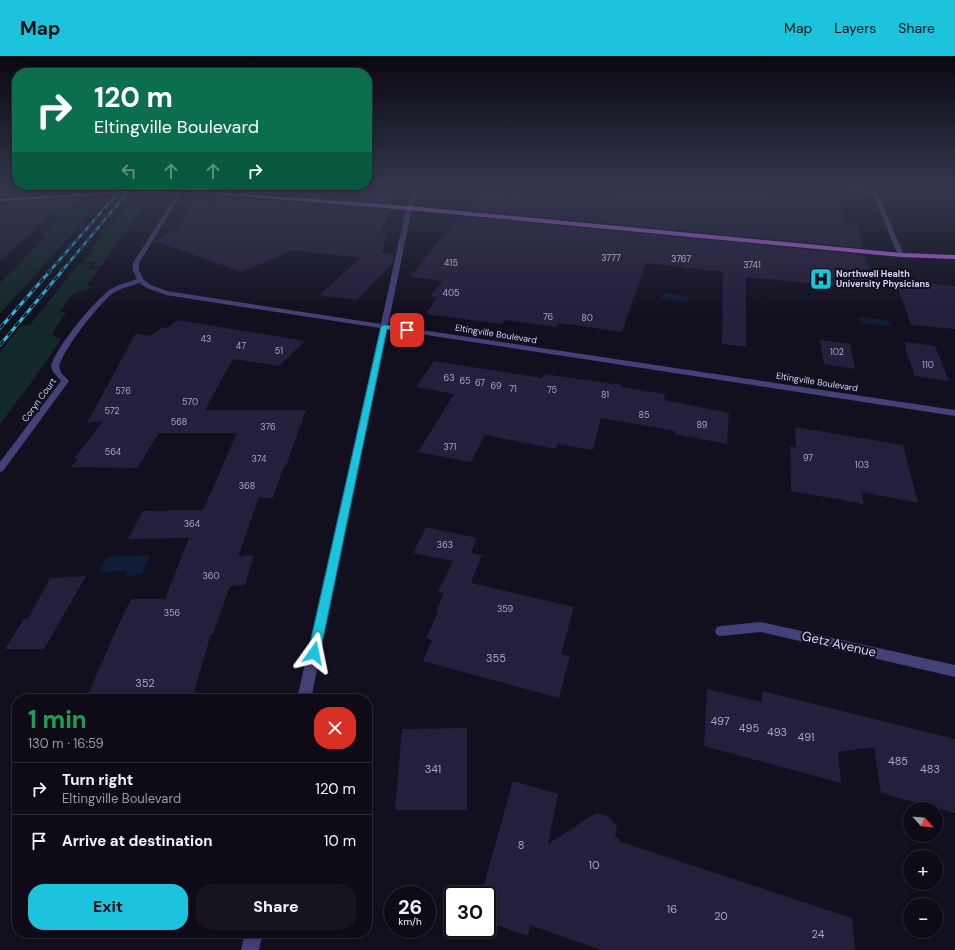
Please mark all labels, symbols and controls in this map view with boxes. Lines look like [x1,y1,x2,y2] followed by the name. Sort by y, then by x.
[20,16,60,41] text: Map
[784,19,812,37] text: Map
[834,19,876,37] text: Layers
[898,19,935,37] text: Share
[94,79,173,116] text: 120 m
[28,84,80,136] icon: right
[94,115,259,139] text: Eltingville Boulevard
[118,160,140,182] icon: left
[160,160,182,182] icon: ahead
[202,160,224,182] icon: ahead
[244,160,266,182] icon: right
[601,252,621,264] house number: 3777
[671,253,691,265] house number: 3767
[444,257,458,269] house number: 415
[743,259,761,271] house number: 3741
[808,266,834,292] hospital icon: Northwell Health University Physicians
[836,268,930,290] place label: Northwell Health University Physicians
[442,287,460,299] house number: 405
[543,311,553,323] house number: 76
[581,312,593,324] house number: 80
[390,313,424,347] pin
[396,319,418,341] icon: arrive
[454,322,538,346] street label: Eltingville Boulevard
[201,333,211,345] house number: 43
[236,340,246,352] house number: 47
[275,345,283,357] house number: 51
[830,346,844,358] house number: 102
[922,359,934,371] house number: 110
[775,370,859,394] street label: Eltingville Boulevard
[444,372,454,384] house number: 63
[19,375,59,424] street label: Coryn Court
[460,375,470,387] house number: 65
[475,377,485,389] house number: 67
[490,380,502,392] house number: 69
[509,383,517,395] house number: 71
[547,384,557,396] house number: 75
[115,385,131,397] house number: 576
[601,389,609,401] house number: 81
[182,396,198,408] house number: 570
[104,405,120,417] house number: 572
[639,409,649,421] house number: 85
[171,416,187,428] house number: 568
[697,419,708,431] house number: 89
[260,421,276,433] house number: 376
[444,441,457,453] house number: 371
[105,446,122,458] house number: 564
[803,452,813,464] house number: 97
[252,453,267,465] house number: 374
[855,459,869,471] house number: 103
[239,480,255,492] house number: 368
[184,518,201,530] house number: 364
[437,539,453,551] house number: 363
[202,570,220,582] house number: 360
[497,603,513,615] house number: 359
[164,607,181,619] house number: 356
[800,627,878,661] street label: Getz Avenue
[293,632,335,674] position arrow
[486,651,506,665] house number: 355
[135,676,155,690] house number: 352
[28,704,87,735] text: 1 min
[314,707,356,749] button: close
[710,714,730,728] house number: 497
[739,721,759,735] house number: 495
[767,725,787,739] house number: 493
[798,730,814,744] house number: 491
[28,735,104,752] text: 130 m · 16:59
[888,754,908,768] house number: 485
[425,762,441,776] house number: 341
[920,762,940,776] house number: 483
[62,770,133,790] text: Turn right
[28,778,50,800] icon: right
[315,779,356,799] text: 120 m
[62,790,181,807] text: Eltingville Boulevard
[903,802,943,842] north arrow
[903,802,943,938] map controls
[28,830,50,852] icon: arrive
[62,831,213,851] text: Arrive at destination
[324,831,356,851] text: 10 m
[518,838,524,852] house number: 8
[903,850,943,890] button: +
[589,858,599,872] house number: 10
[28,884,188,930] button: Exit
[196,884,356,930] button: Share
[444,886,496,938] speed limit sign: 30
[398,894,422,920] text: 26
[903,898,943,938] button: −
[667,902,677,916] house number: 16
[714,909,728,923] house number: 20
[398,915,422,928] text: km/h
[812,927,825,941] house number: 24

